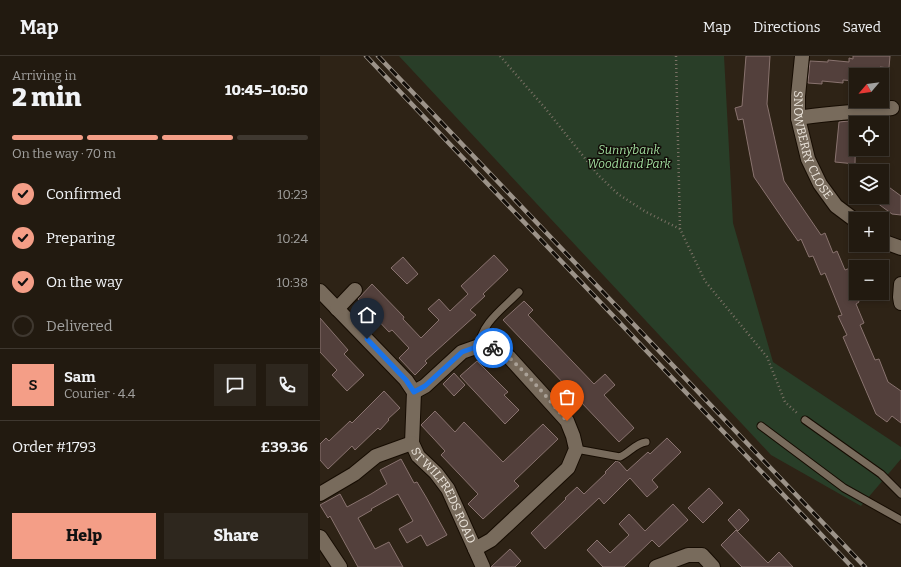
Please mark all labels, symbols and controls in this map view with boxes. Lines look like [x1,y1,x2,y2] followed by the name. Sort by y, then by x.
[20,16,59,39] text: Map
[703,19,731,36] text: Map
[753,19,821,36] text: Directions
[843,19,881,36] text: Saved
[12,68,77,83] text: Arriving in
[849,68,889,108] north arrow
[849,68,889,300] map controls
[225,81,308,99] text: 10:45–10:50
[12,82,82,113] text: 2 min
[791,90,836,202] street label: SNOWBERRY CLOSE
[849,116,889,156] button: locate
[587,143,671,171] park label: Sunnybank Woodland Park
[12,146,116,161] text: On the way · 70 m
[849,164,889,204] button: layers
[12,183,34,205] icon: check
[46,185,121,203] text: Confirmed
[277,187,308,202] text: 10:23
[849,212,889,252] button: +
[12,227,34,249] icon: check
[46,229,115,247] text: Preparing
[277,231,308,246] text: 10:24
[849,260,889,300] button: −
[12,271,34,293] icon: check
[46,273,123,291] text: On the way
[276,275,308,290] text: 10:38
[350,298,384,339] pin
[356,304,378,326] icon: home
[46,317,113,335] text: Delivered
[473,328,513,368] courier
[482,337,504,359] icon: bike
[214,364,256,406] button: chat
[266,364,308,406] button: phone
[64,368,96,386] text: Sam
[28,376,38,394] text: S
[550,380,584,421] pin
[64,386,135,401] text: Courier · 4.4
[556,386,578,408] icon: bag
[12,438,96,456] text: Order #1793
[260,438,308,456] text: £39.36
[408,445,478,546] street label: ST WILFREDS ROAD
[12,513,156,559] button: Help
[164,513,308,559] button: Share

